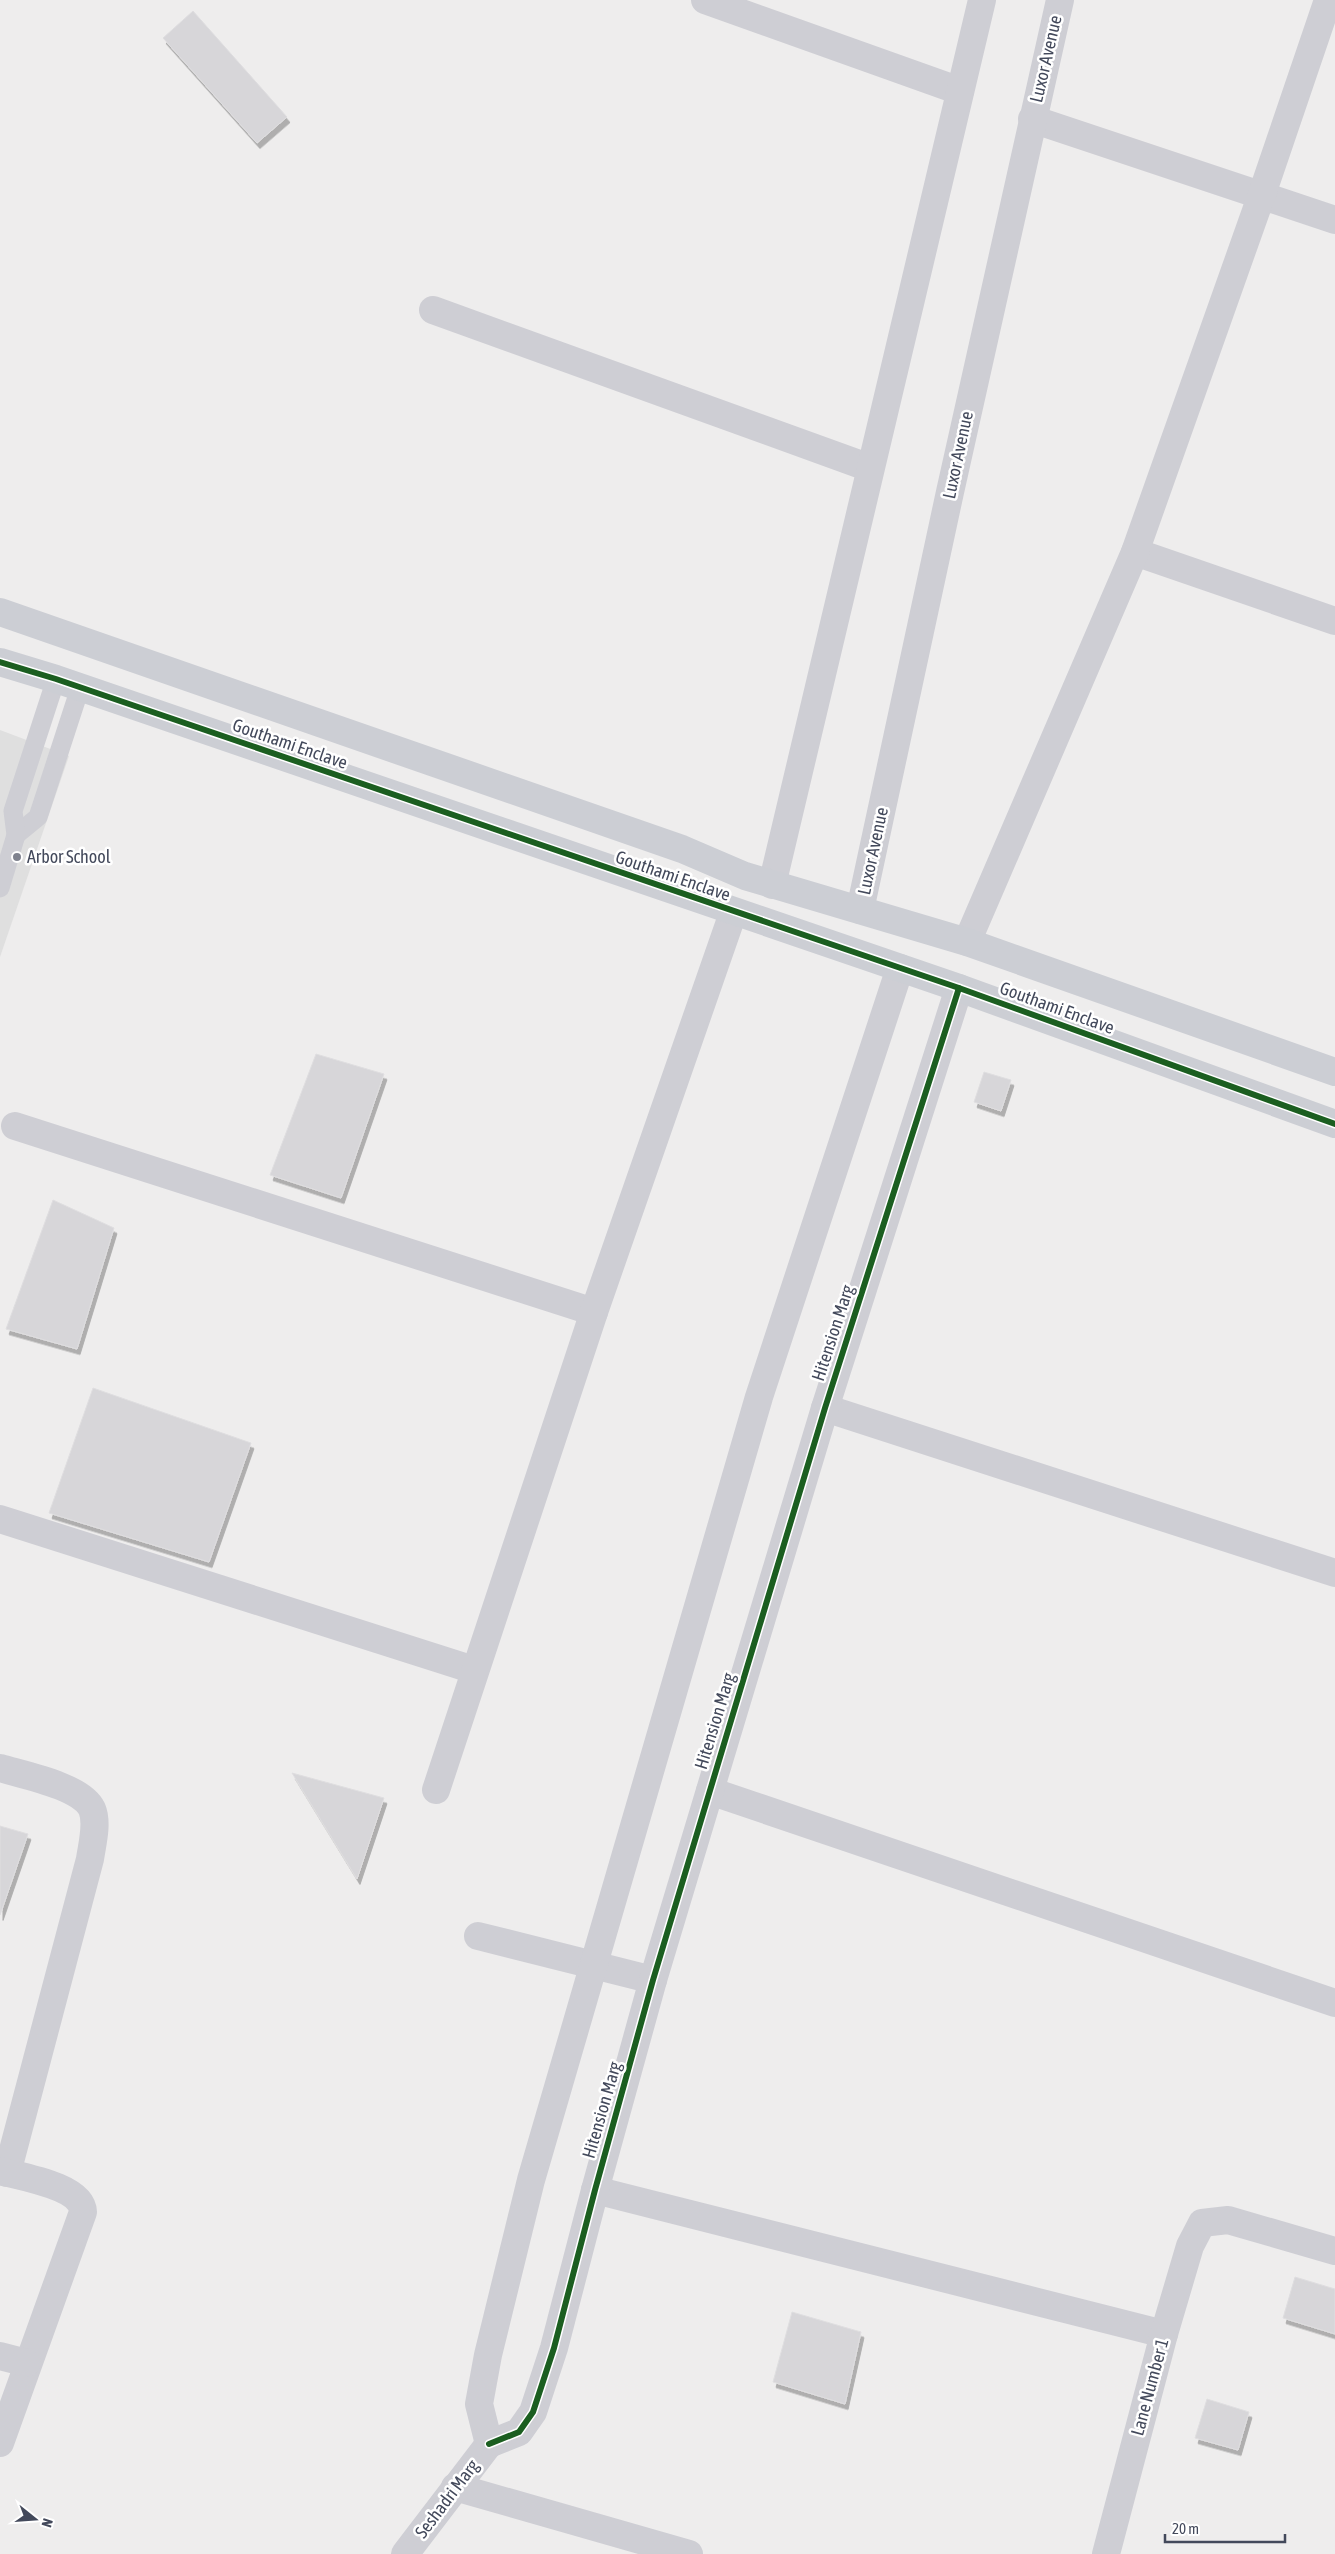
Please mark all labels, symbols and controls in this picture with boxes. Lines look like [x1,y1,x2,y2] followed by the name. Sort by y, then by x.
[1025,13,1066,105] street label: Luxor Avenue
[938,409,977,501] street label: Luxor Avenue
[230,714,350,773] street label: Gouthami Enclave
[853,805,892,897] street label: Luxor Avenue
[27,846,111,867] place label: Arbor School
[613,846,733,905] street label: Gouthami Enclave
[11,851,23,863] marker: Arbor School
[997,977,1117,1038] street label: Gouthami Enclave
[807,1282,858,1383] street label: Hitension Marg
[690,1670,739,1772] street label: Hitension Marg
[578,2059,625,2161] street label: Hitension Marg
[1126,2336,1173,2438] street label: Lane Number 1
[410,2455,483,2542] street label: Seshadri Marg
[10,2494,60,2544] north arrow
[1165,2512,1285,2544] scale bar
[39,2517,56,2529] text: N
[1172,2520,1199,2537] text: 20 m

